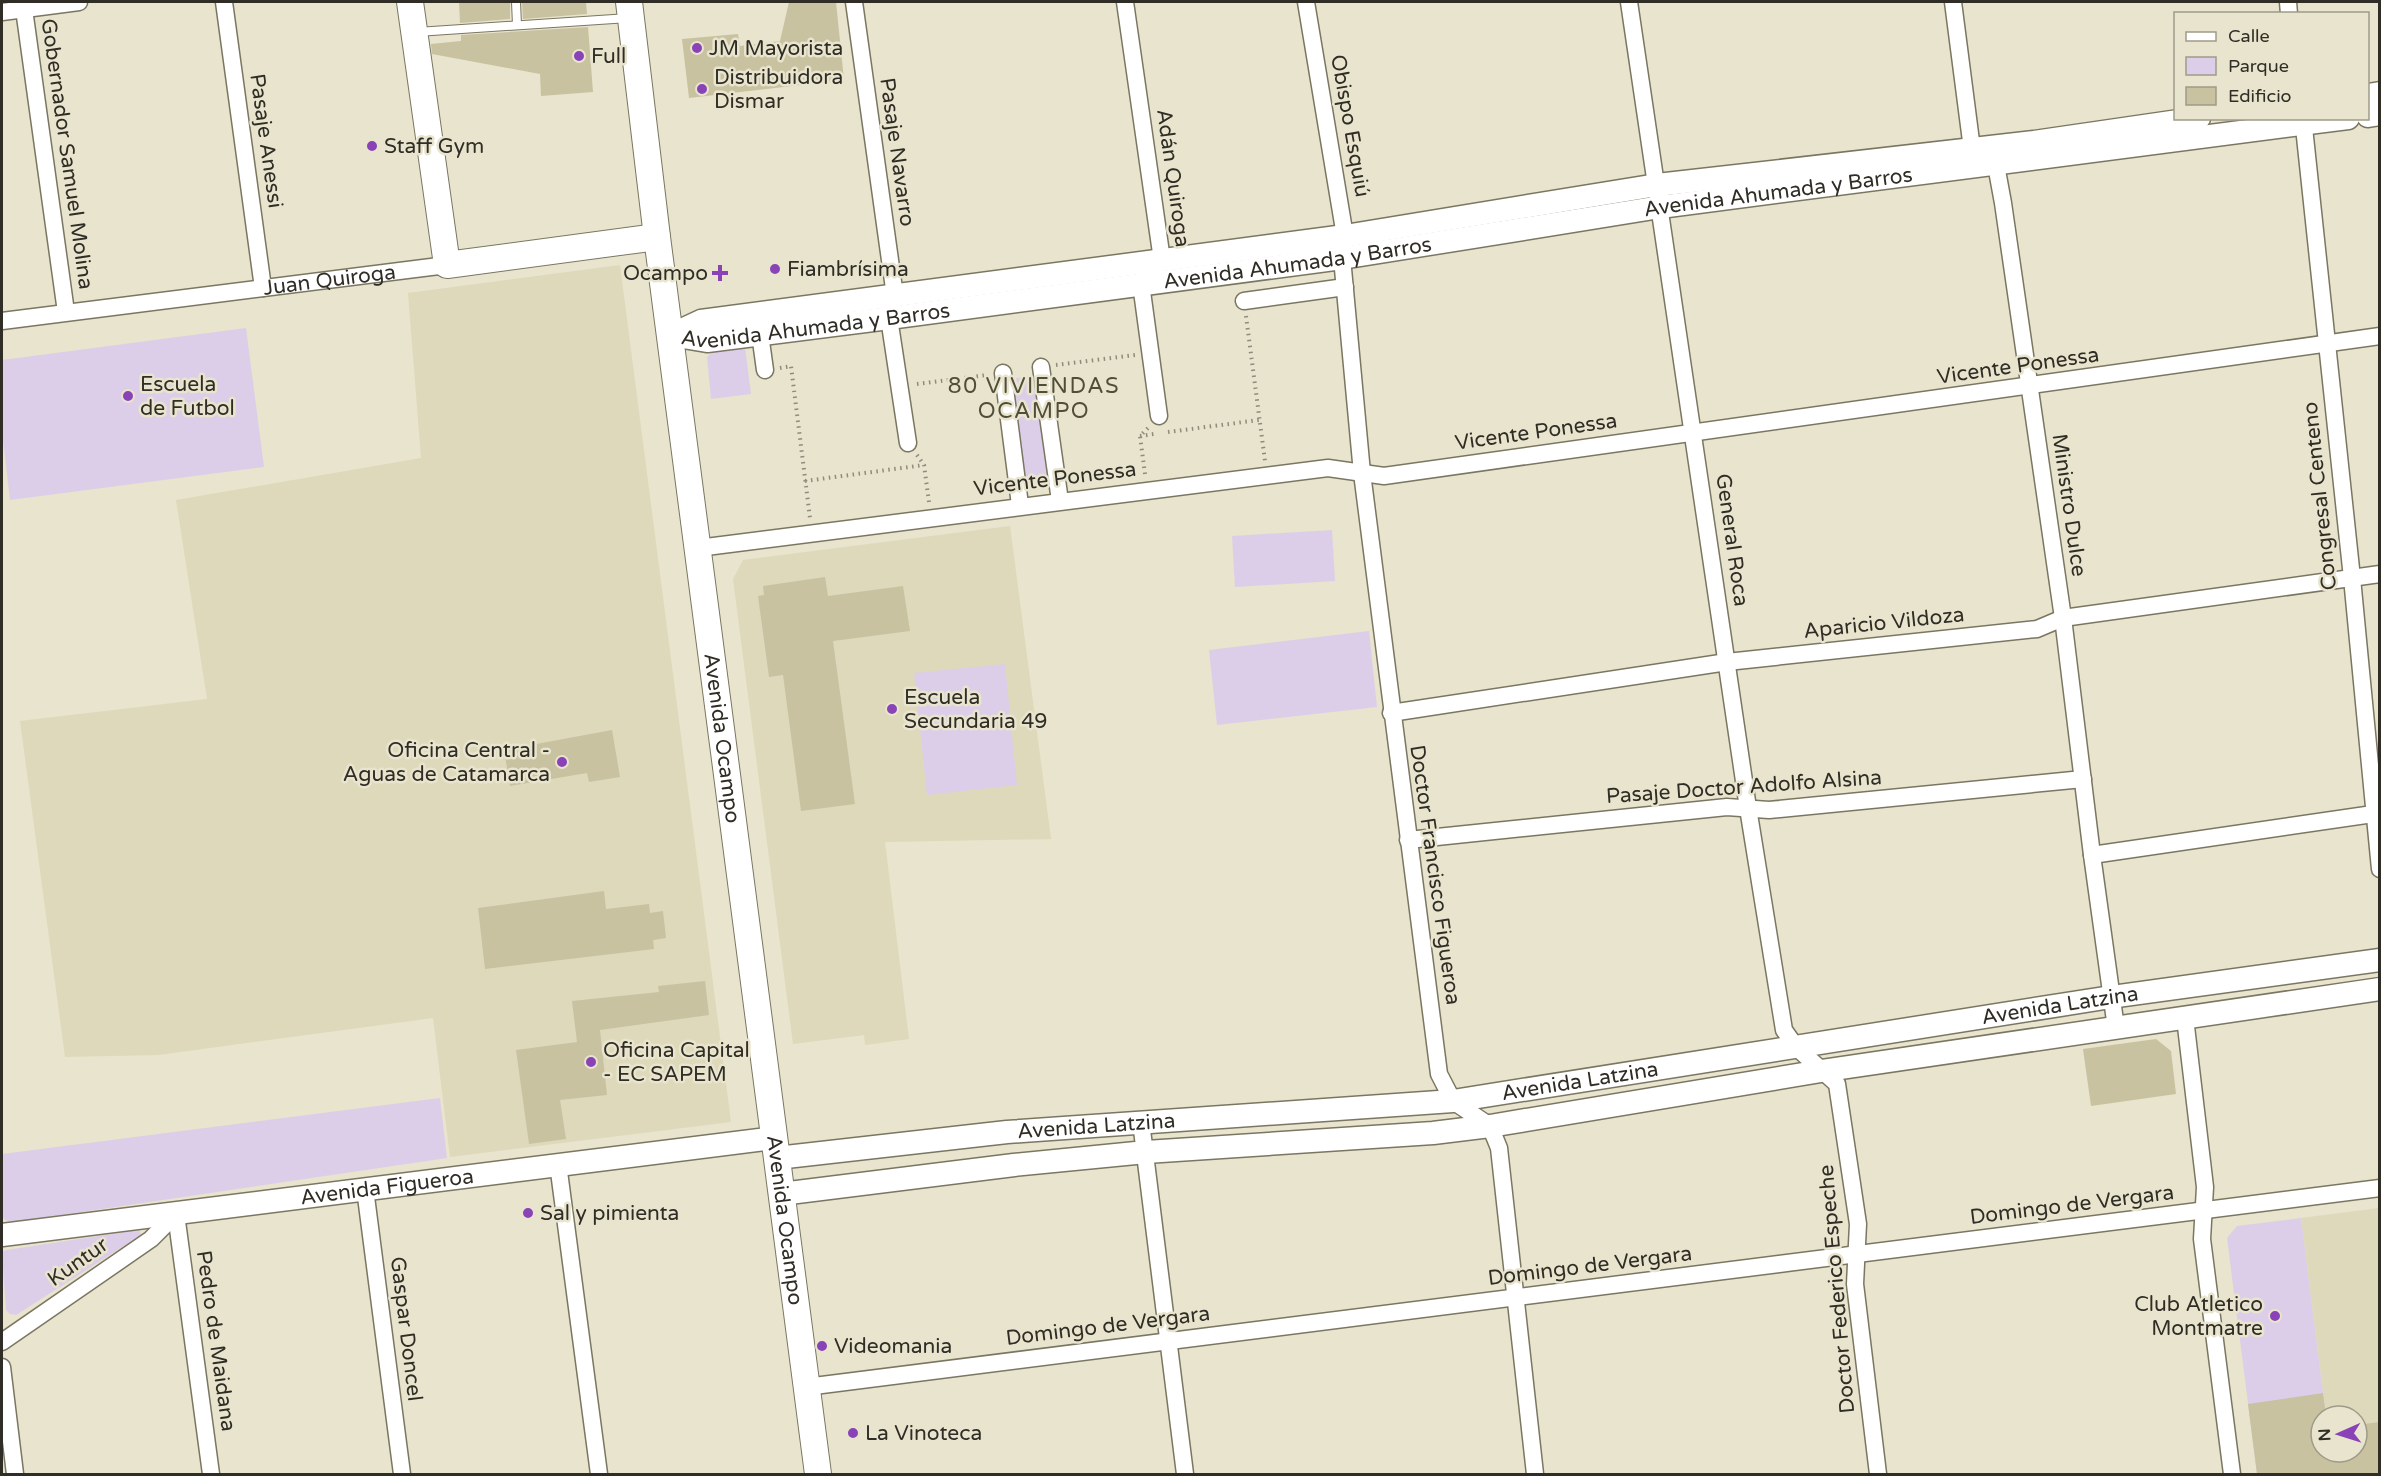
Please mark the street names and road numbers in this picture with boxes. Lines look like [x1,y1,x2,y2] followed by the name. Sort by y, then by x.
[36,17,98,291] street label: Gobernador Samuel Molina
[1325,53,1375,199] street label: Obispo Esquiú
[244,72,288,210] street label: Pasaje Anessi
[874,76,920,228] street label: Pasaje Navarro
[1151,107,1195,249] street label: Adán Quiroga
[1642,162,1914,222] street label: Avenida Ahumada y Barros
[1162,231,1433,294] street label: Avenida Ahumada y Barros
[262,259,397,301] street label: Juan Quiroga
[679,298,952,353] street label: Avenida Ahumada y Barros
[1935,342,2101,390] street label: Vicente Ponessa
[2298,401,2342,591] street label: Congresal Centeno
[1453,408,1619,456] street label: Vicente Ponessa
[2047,432,2091,578] street label: Ministro Dulce
[972,457,1138,501] street label: Vicente Ponessa
[1710,472,1754,608] street label: General Roca
[1802,602,1966,644] street label: Aparicio Vildoza
[699,652,746,825] street label: Avenida Ocampo
[1404,743,1466,1007] street label: Doctor Francisco Figueroa
[1605,765,1883,809] street label: Pasaje Doctor Adolfo Alsina
[1980,981,2140,1030] street label: Avenida Latzina
[1500,1056,1660,1106] street label: Avenida Latzina
[1016,1108,1176,1144] street label: Avenida Latzina
[761,1133,808,1307] street label: Avenida Ocampo
[299,1163,475,1210] street label: Avenida Figueroa
[1814,1164,1860,1414] street label: Doctor Federico Espeche
[1969,1180,2175,1230] street label: Domingo de Vergara
[43,1232,113,1292] street label: Kuntur
[1487,1241,1693,1291] street label: Domingo de Vergara
[191,1249,241,1433] street label: Pedro de Maidana
[385,1255,427,1403] street label: Gaspar Doncel
[1005,1301,1211,1351] street label: Domingo de Vergara

